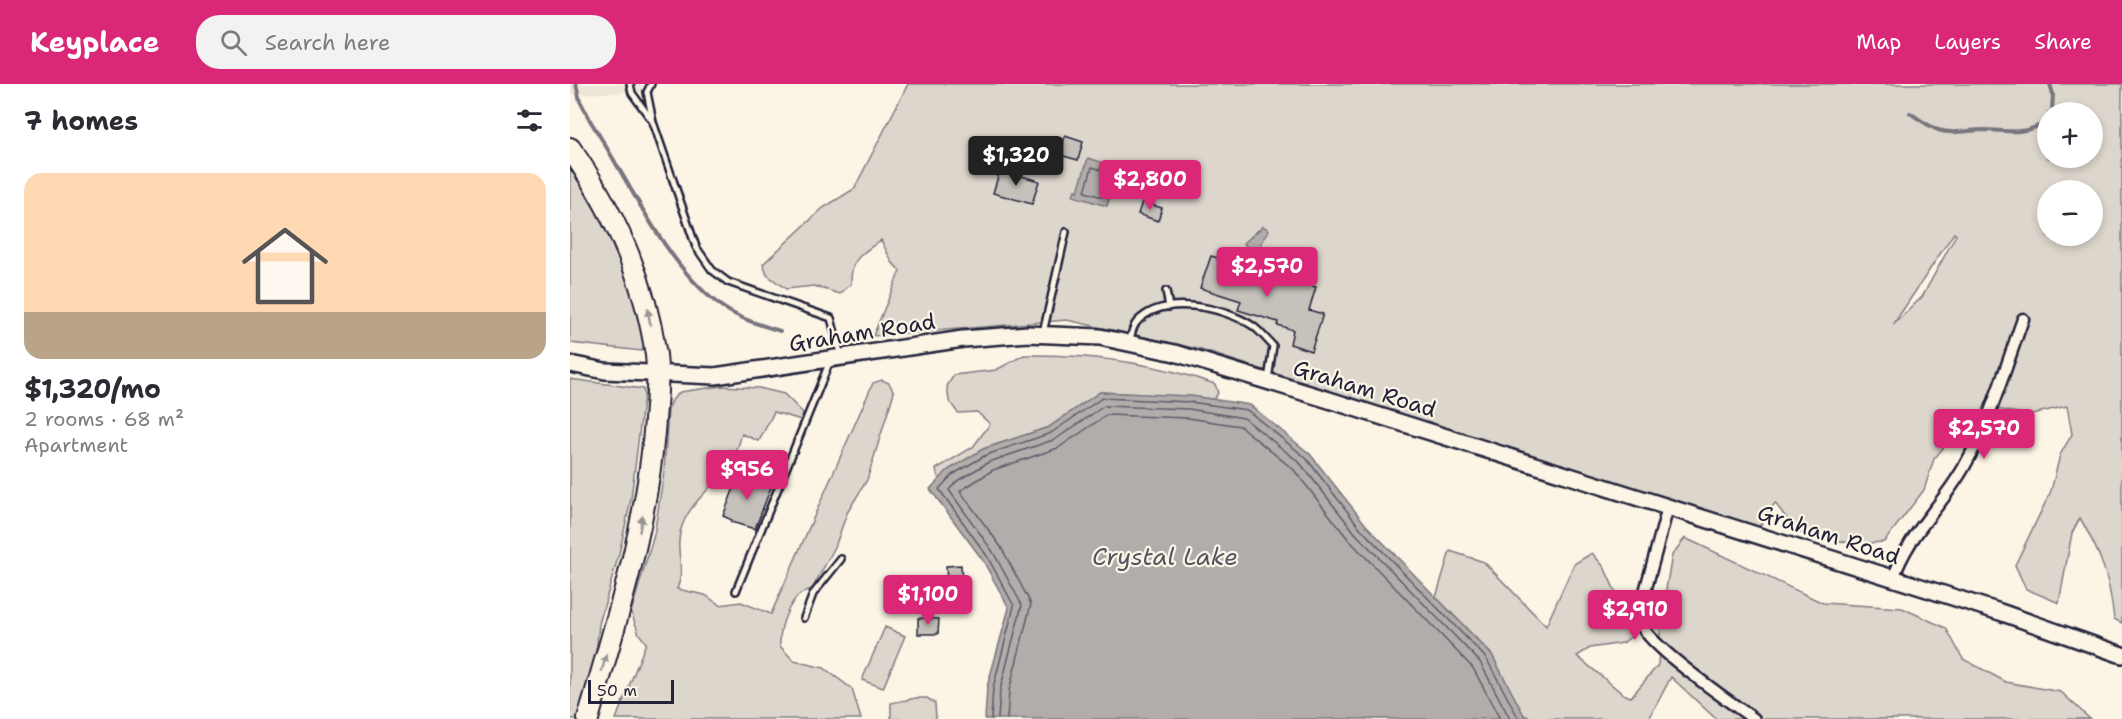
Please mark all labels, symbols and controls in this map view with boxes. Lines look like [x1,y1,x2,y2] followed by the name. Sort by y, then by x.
[196,15,616,69] search box
[30,23,160,61] text: Keyplace
[217,26,250,59] icon: search
[265,28,390,57] text: Search here
[1856,28,1901,56] text: Map
[1934,28,2001,56] text: Layers
[2034,28,2092,56] text: Share
[2037,102,2103,246] map controls
[2037,102,2103,168] button: +
[24,103,138,138] text: 7 homes
[513,104,546,137] icon: filters
[967,136,1065,187] pin: $1,320
[982,142,1050,168] text: $1,320
[1101,160,1199,211] pin: $2,800
[1113,166,1187,192] text: $2,800
[2037,180,2103,246] button: −
[231,212,339,320] icon: home
[1218,247,1316,298] pin: $2,570
[1231,253,1303,279] text: $2,570
[644,307,653,326] one-way arrow
[787,307,938,358] street label: Graham Road
[1290,353,1440,424] street label: Graham Road
[24,371,161,406] text: $1,320/mo
[24,406,184,432] text: 2 rooms · 68 m²
[1935,409,2033,460] pin: $2,570
[1948,415,2020,441] text: $2,570
[24,432,128,458] text: Apartment
[711,450,783,501] pin: $956
[720,456,774,482] text: $956
[1754,498,1904,571] street label: Graham Road
[637,514,646,533] one-way arrow
[1092,541,1238,573] water label: Crystal Lake
[879,575,977,626] pin: $1,100
[897,581,959,607] text: $1,100
[1586,590,1684,641] pin: $2,910
[1602,596,1668,622] text: $2,910
[600,654,609,672] one-way arrow
[588,677,674,704] scale bar
[597,680,637,701] text: 50 m

